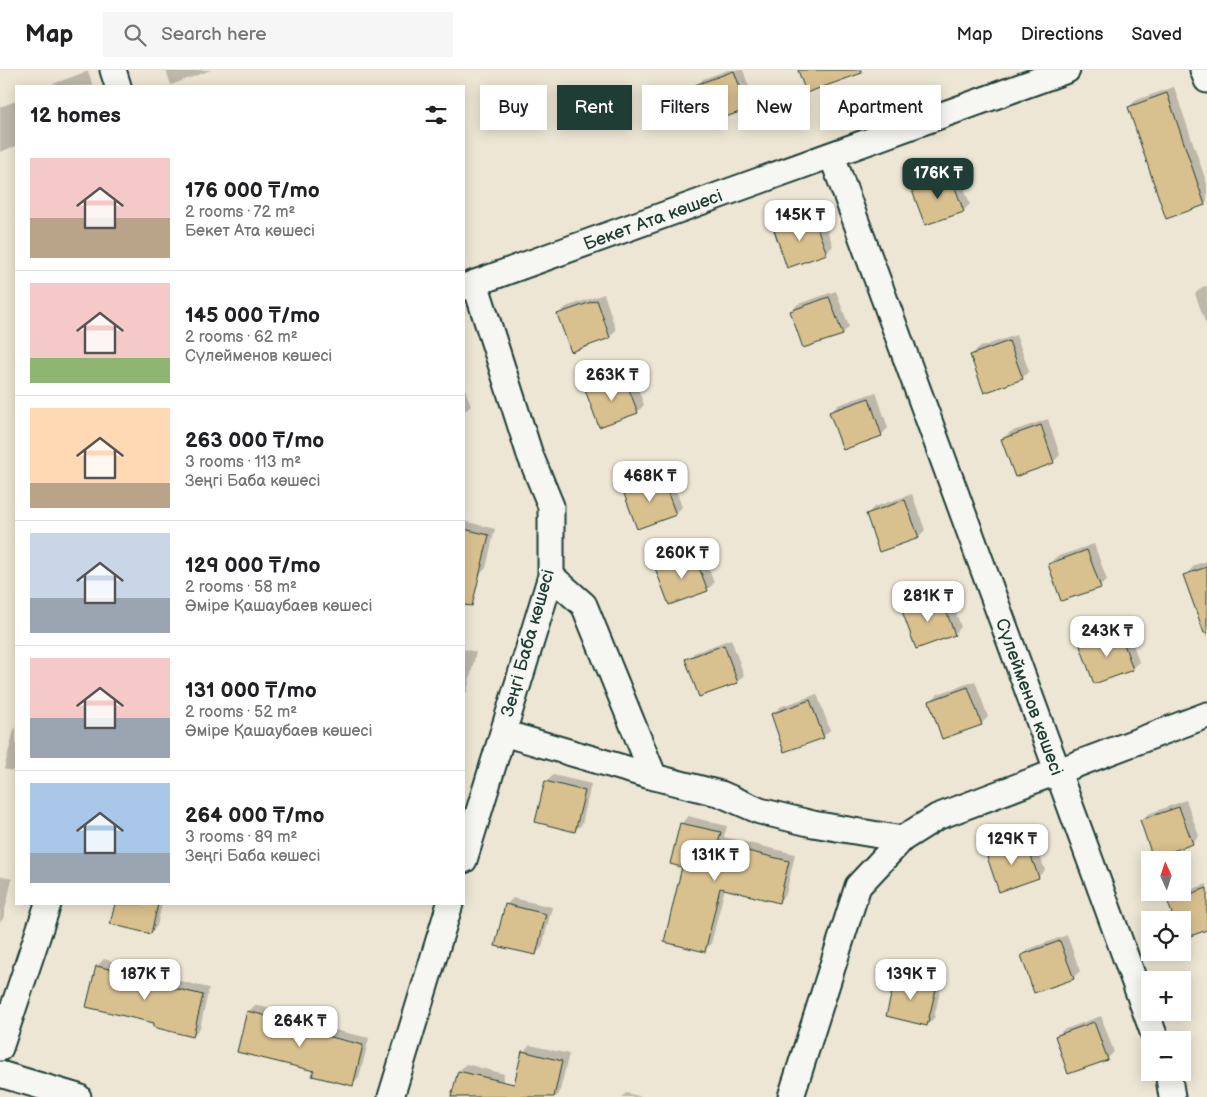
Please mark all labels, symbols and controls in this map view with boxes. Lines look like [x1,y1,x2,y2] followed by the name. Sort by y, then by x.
[103,12,453,57] search box
[25,20,73,49] text: Map
[121,21,149,49] icon: search
[161,23,267,46] text: Search here
[957,24,993,45] text: Map
[1021,24,1103,45] text: Directions
[1131,24,1182,45] text: Saved
[480,85,547,130] chip: Buy
[557,85,632,130] chip: Rent
[642,85,728,130] chip: Filters
[738,85,810,130] chip: New
[820,85,941,130] chip: Apartment
[422,101,450,129] icon: filters
[30,103,121,128] text: 12 homes
[897,158,979,200] pin: 176K ₸
[913,164,963,183] text: 176K ₸
[70,178,130,238] icon: home
[185,178,320,203] text: 176 000 ₸/mo
[581,185,725,255] street label: Бекет Ата көшесі
[759,200,841,242] pin: 145K ₸
[185,203,295,222] text: 2 rooms · 72 m²
[775,206,825,225] text: 145K ₸
[185,222,315,241] text: Бекет Ата көшесі
[70,303,130,363] icon: home
[185,303,320,328] text: 145 000 ₸/mo
[185,328,298,347] text: 2 rooms · 62 m²
[185,347,332,366] text: Сүлейменов көшесі
[571,360,653,402] pin: 263K ₸
[586,366,638,385] text: 263K ₸
[70,428,130,488] icon: home
[185,428,324,453] text: 263 000 ₸/mo
[185,453,301,472] text: 3 rooms · 113 m²
[609,460,691,503] pin: 468K ₸
[624,467,676,486] text: 468K ₸
[185,472,320,491] text: Зеңгі Баба көшесі
[641,538,723,580] pin: 260K ₸
[655,544,709,563] text: 260K ₸
[70,553,130,613] icon: home
[185,553,321,578] text: 129 000 ₸/mo
[497,567,559,719] street label: Зеңгі Баба көшесі
[185,578,297,597] text: 2 rooms · 58 m²
[887,580,969,623] pin: 281K ₸
[903,587,953,606] text: 281K ₸
[185,597,372,616] text: Әміре Қашаубаев көшесі
[991,616,1067,778] street label: Сүлейменов көшесі
[1066,616,1148,658] pin: 243K ₸
[1081,622,1133,641] text: 243K ₸
[70,678,130,738] icon: home
[185,678,317,703] text: 131 000 ₸/mo
[185,703,297,722] text: 2 rooms · 52 m²
[185,722,372,741] text: Әміре Қашаубаев көшесі
[70,803,130,863] icon: home
[185,803,324,828] text: 264 000 ₸/mo
[971,824,1053,866] pin: 129K ₸
[185,828,297,847] text: 3 rooms · 89 m²
[987,830,1037,849] text: 129K ₸
[674,840,756,882] pin: 131K ₸
[692,846,738,865] text: 131K ₸
[185,847,320,866] text: Зеңгі Баба көшесі
[1141,851,1191,901] north arrow
[1141,851,1191,1081] map controls
[1141,911,1191,961] button: locate
[104,958,186,1001] pin: 187K ₸
[870,958,952,1001] pin: 139K ₸
[120,965,170,984] text: 187K ₸
[886,965,936,984] text: 139K ₸
[1141,971,1191,1021] button: +
[259,1006,341,1048] pin: 264K ₸
[274,1012,326,1031] text: 264K ₸
[1141,1031,1191,1081] button: −

